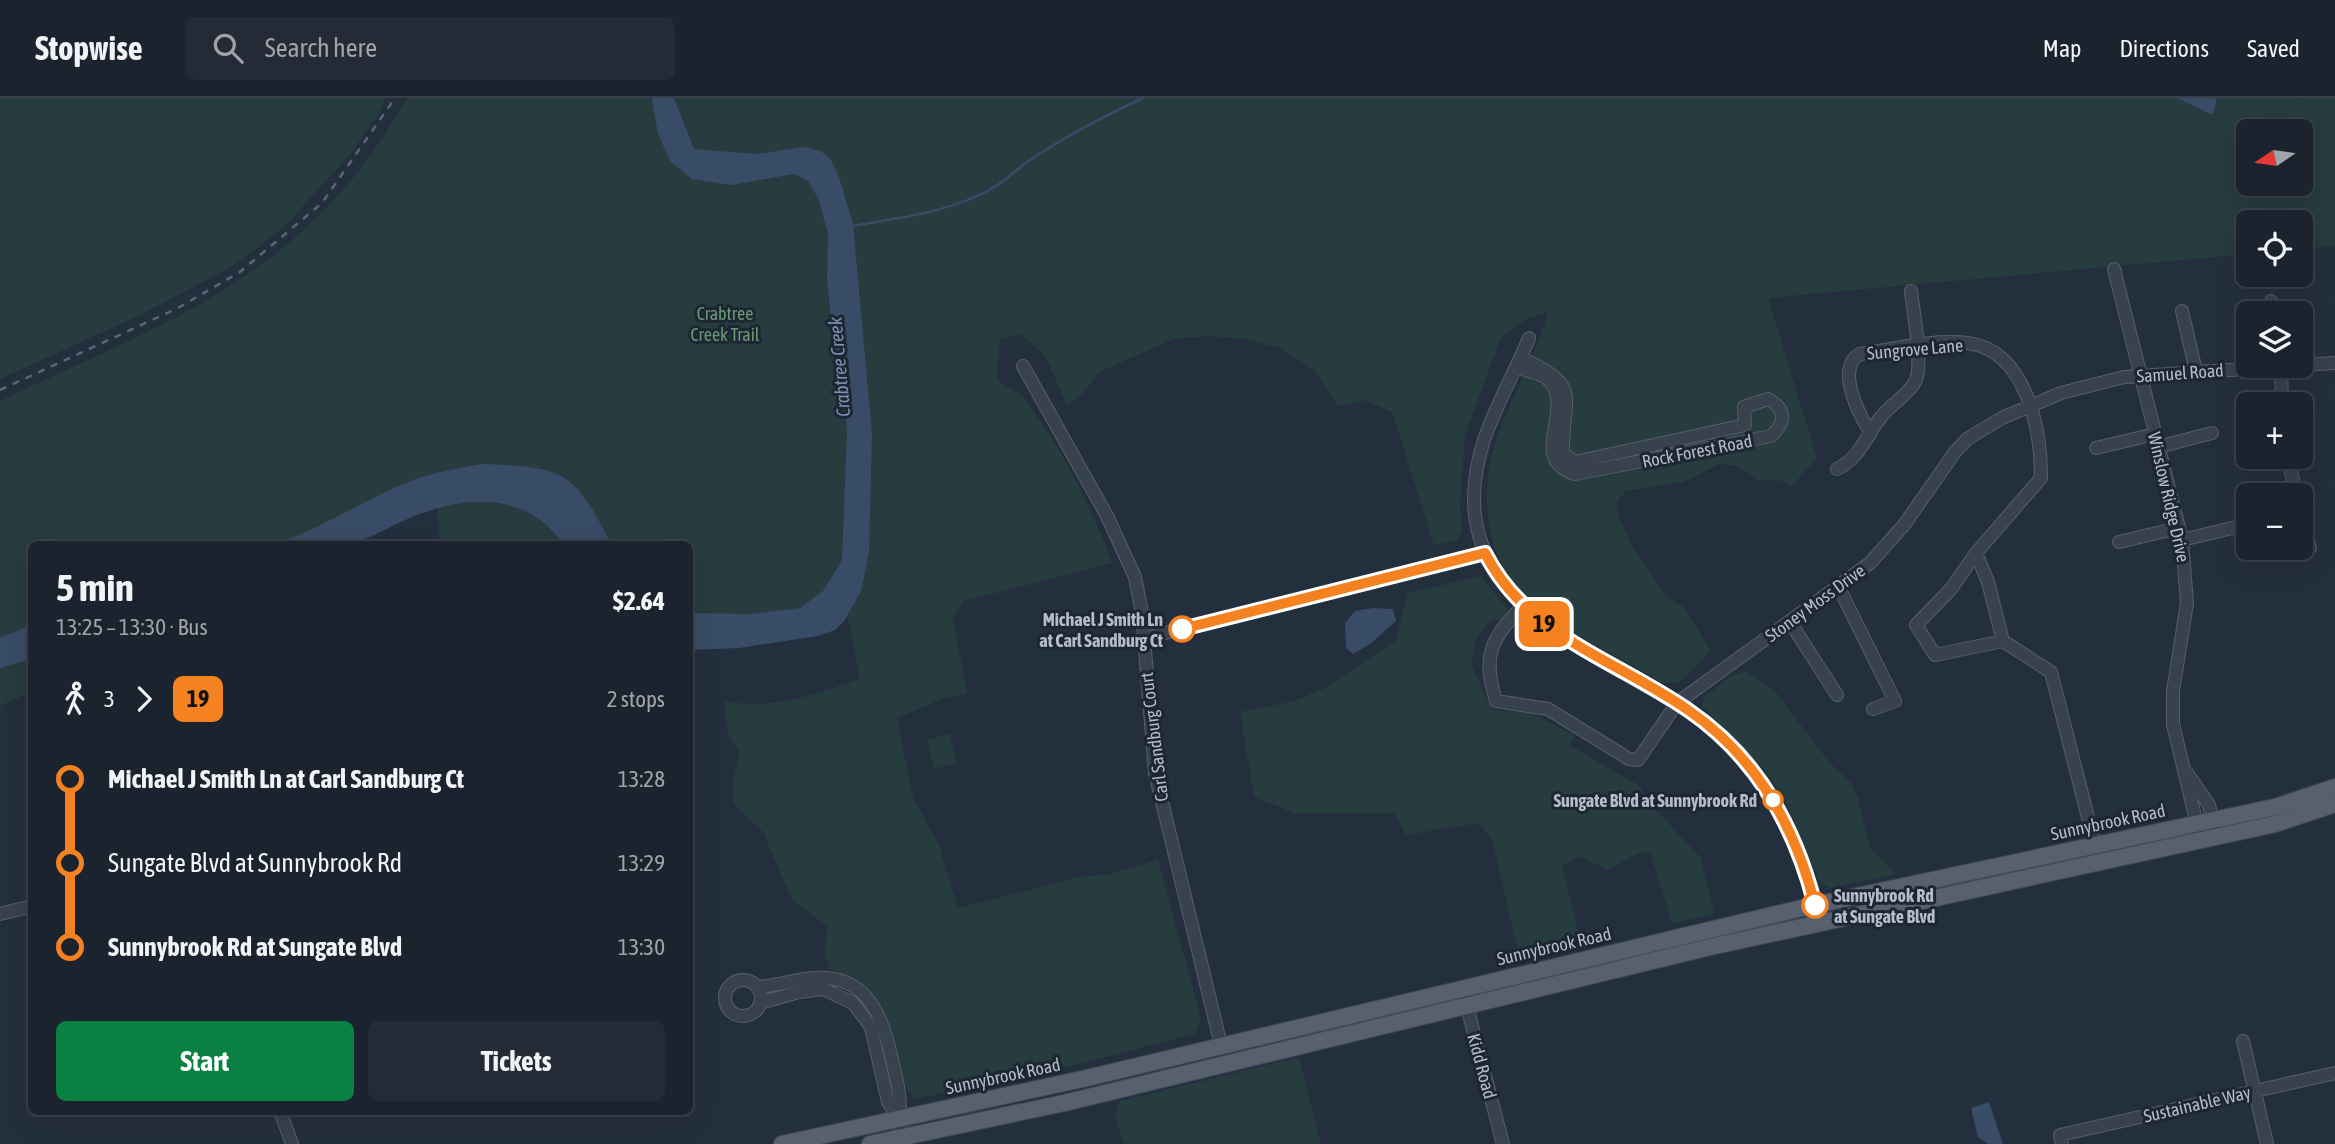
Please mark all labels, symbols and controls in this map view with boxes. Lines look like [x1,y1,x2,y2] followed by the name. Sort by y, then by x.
[185,17,675,80] search box
[35,29,143,67] text: Stopwise
[209,29,247,67] icon: search
[265,33,377,63] text: Search here
[2043,35,2081,62] text: Map
[2119,35,2209,62] text: Directions
[2247,35,2300,62] text: Saved
[2236,119,2314,196] north arrow
[2236,119,2313,560] map controls
[2236,210,2313,287] button: locate
[2236,301,2313,378] button: layers
[690,303,760,345] park label: Crabtree Creek Trail
[824,315,854,418] water label: Crabtree Creek
[1866,334,1964,364] street label: Sungrove Lane
[2136,359,2224,387] street label: Samuel Road
[2236,392,2313,469] button: +
[1640,430,1754,472] street label: Rock Forest Road
[2144,430,2194,564] street label: Winslow Ridge Drive
[2236,483,2313,560] button: −
[1761,560,1869,646] street label: Stoney Moss Drive
[56,566,134,609] text: 5 min
[613,586,665,616] text: $2.64
[1512,601,1576,647] line badge: 19
[1039,609,1164,651] place label: Michael J Smith Ln at Carl Sandburg Ct
[1533,610,1555,637] text: 19
[56,614,208,640] text: 13:25 – 13:30 · Bus
[1169,616,1195,642] marker: Michael J Smith Ln at Carl Sandburg Ct
[1136,671,1172,803] street label: Carl Sandburg Court
[56,680,94,718] icon: walk
[125,680,163,718] icon: forward
[187,685,209,712] text: 19
[104,686,115,712] text: 3
[607,686,665,712] text: 2 stops
[108,764,464,794] text: Michael J Smith Ln at Carl Sandburg Ct
[618,766,665,792] text: 13:28
[1553,790,1757,811] place label: Sungate Blvd at Sunnybrook Rd
[1763,790,1783,810] marker: Sungate Blvd at Sunnybrook Rd
[2049,800,2167,844] street label: Sunnybrook Road
[108,848,402,878] text: Sungate Blvd at Sunnybrook Rd
[618,850,665,876] text: 13:29
[1834,885,1935,927] place label: Sunnybrook Rd at Sungate Blvd
[1802,892,1828,918] marker: Sunnybrook Rd at Sungate Blvd
[1495,923,1613,969] street label: Sunnybrook Road
[108,932,402,962] text: Sunnybrook Rd at Sungate Blvd
[618,934,665,960] text: 13:30
[56,1021,354,1101] button: Start
[368,1021,665,1101] button: Tickets
[1463,1031,1501,1101] street label: Kidd Road
[944,1054,1062,1098] street label: Sunnybrook Road
[2141,1081,2253,1127] street label: Sustainable Way

